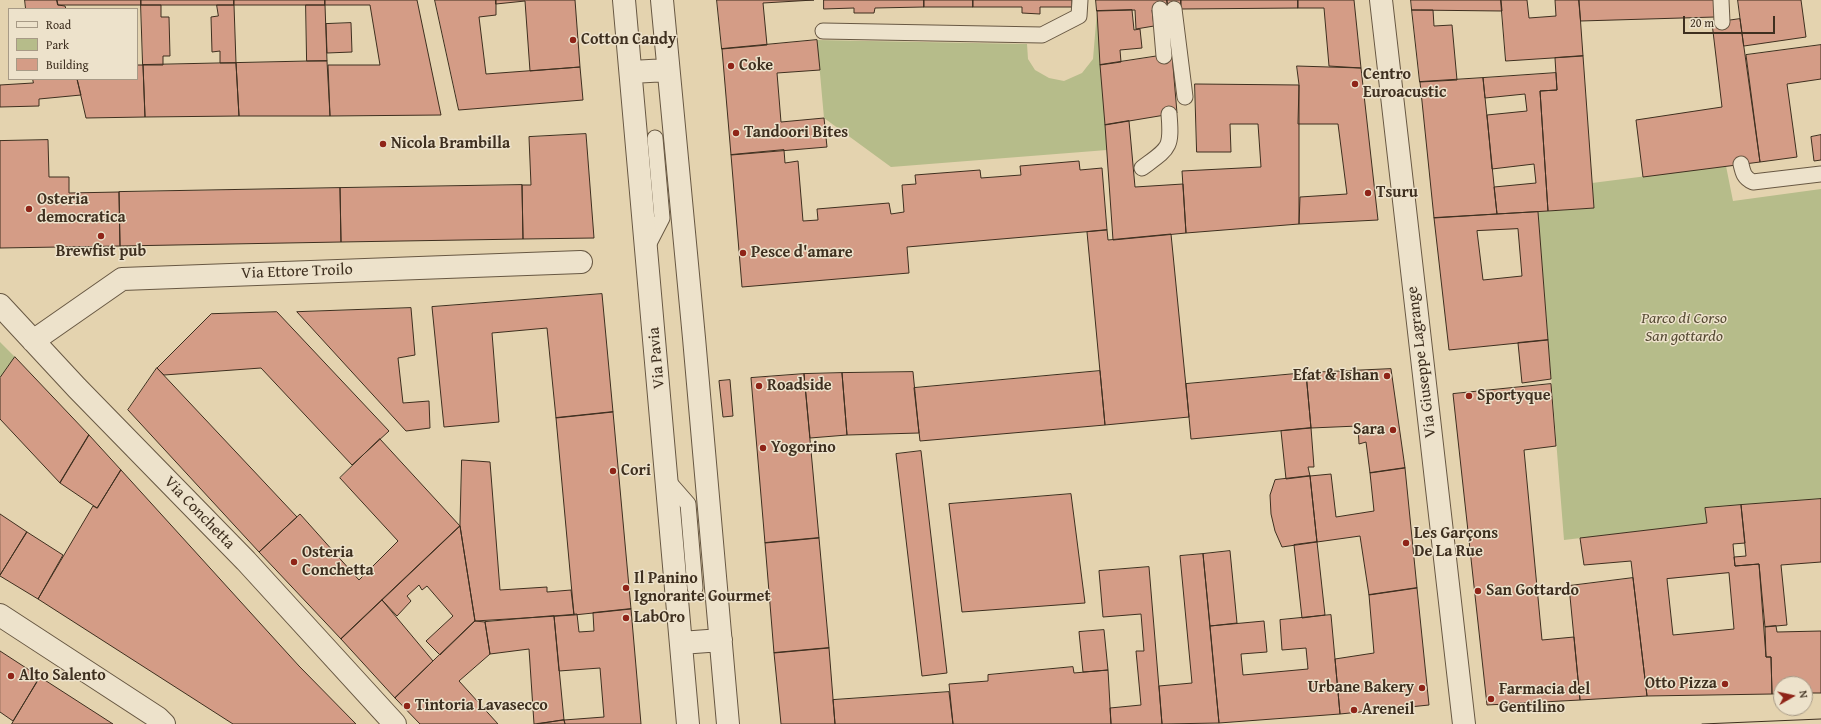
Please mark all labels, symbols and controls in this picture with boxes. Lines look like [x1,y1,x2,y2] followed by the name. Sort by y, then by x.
[8,8,138,80] legend
[1685,8,1777,34] scale bar
[1690,14,1714,31] text: 20 m
[46,16,71,33] text: Road
[581,30,676,50] place label: Cotton Candy
[568,35,578,45] marker: Cotton Candy
[46,36,69,53] text: Park
[46,56,89,73] text: Building
[739,56,773,76] place label: Coke
[726,61,736,71] marker: Coke
[1363,65,1446,103] place label: Centro Euroacustic
[1350,79,1360,89] marker: Centro Euroacustic
[744,123,848,143] place label: Tandoori Bites
[731,128,741,138] marker: Tandoori Bites
[391,134,510,154] place label: Nicola Brambilla
[378,139,388,149] marker: Nicola Brambilla
[1376,183,1418,203] place label: Tsuru
[1363,188,1373,198] marker: Tsuru
[37,190,126,228] place label: Osteria democratica
[24,204,34,214] marker: Osteria democratica
[96,231,106,241] marker: Brewfist pub
[56,242,146,262] place label: Brewfist pub
[751,243,853,263] place label: Pesce d'amare
[738,248,748,258] marker: Pesce d'amare
[241,260,353,284] street label: Via Ettore Troilo
[1403,285,1441,439] street label: Via Giuseppe Lagrange
[1641,309,1727,347] park label: Parco di Corso San gottardo
[645,326,669,390] street label: Via Pavia
[1293,366,1379,386] place label: Efat & Ishan
[1382,371,1392,381] marker: Efat & Ishan
[767,376,832,396] place label: Roadside
[754,381,764,391] marker: Roadside
[1477,386,1551,406] place label: Sportyque
[1464,391,1474,401] marker: Sportyque
[1353,420,1385,440] place label: Sara
[1388,425,1398,435] marker: Sara
[771,438,836,458] place label: Yogorino
[758,443,768,453] marker: Yogorino
[621,461,651,481] place label: Cori
[608,466,618,476] marker: Cori
[159,472,239,554] street label: Via Conchetta
[1414,524,1498,562] place label: Les Garçons De La Rue
[1401,538,1411,548] marker: Les Garçons De La Rue
[302,543,374,581] place label: Osteria Conchetta
[289,557,299,567] marker: Osteria Conchetta
[634,569,770,607] place label: Il Panino Ignorante Gourmet
[1486,581,1579,601] place label: San Gottardo
[621,583,631,593] marker: Il Panino Ignorante Gourmet
[1473,586,1483,596] marker: San Gottardo
[634,608,685,628] place label: LabOro
[621,613,631,623] marker: LabOro
[19,666,106,686] place label: Alto Salento
[6,671,16,681] marker: Alto Salento
[1645,674,1717,694] place label: Otto Pizza
[1773,676,1813,716] north arrow
[1308,678,1414,698] place label: Urbane Bakery
[1720,679,1730,689] marker: Otto Pizza
[1499,680,1590,718] place label: Farmacia del Gentilino
[1417,683,1427,693] marker: Urbane Bakery
[1795,689,1812,699] text: N
[1486,694,1496,704] marker: Farmacia del Gentilino
[415,696,548,716] place label: Tintoria Lavasecco
[1362,700,1414,720] place label: Areneil
[402,701,412,711] marker: Tintoria Lavasecco
[1349,705,1359,715] marker: Areneil

